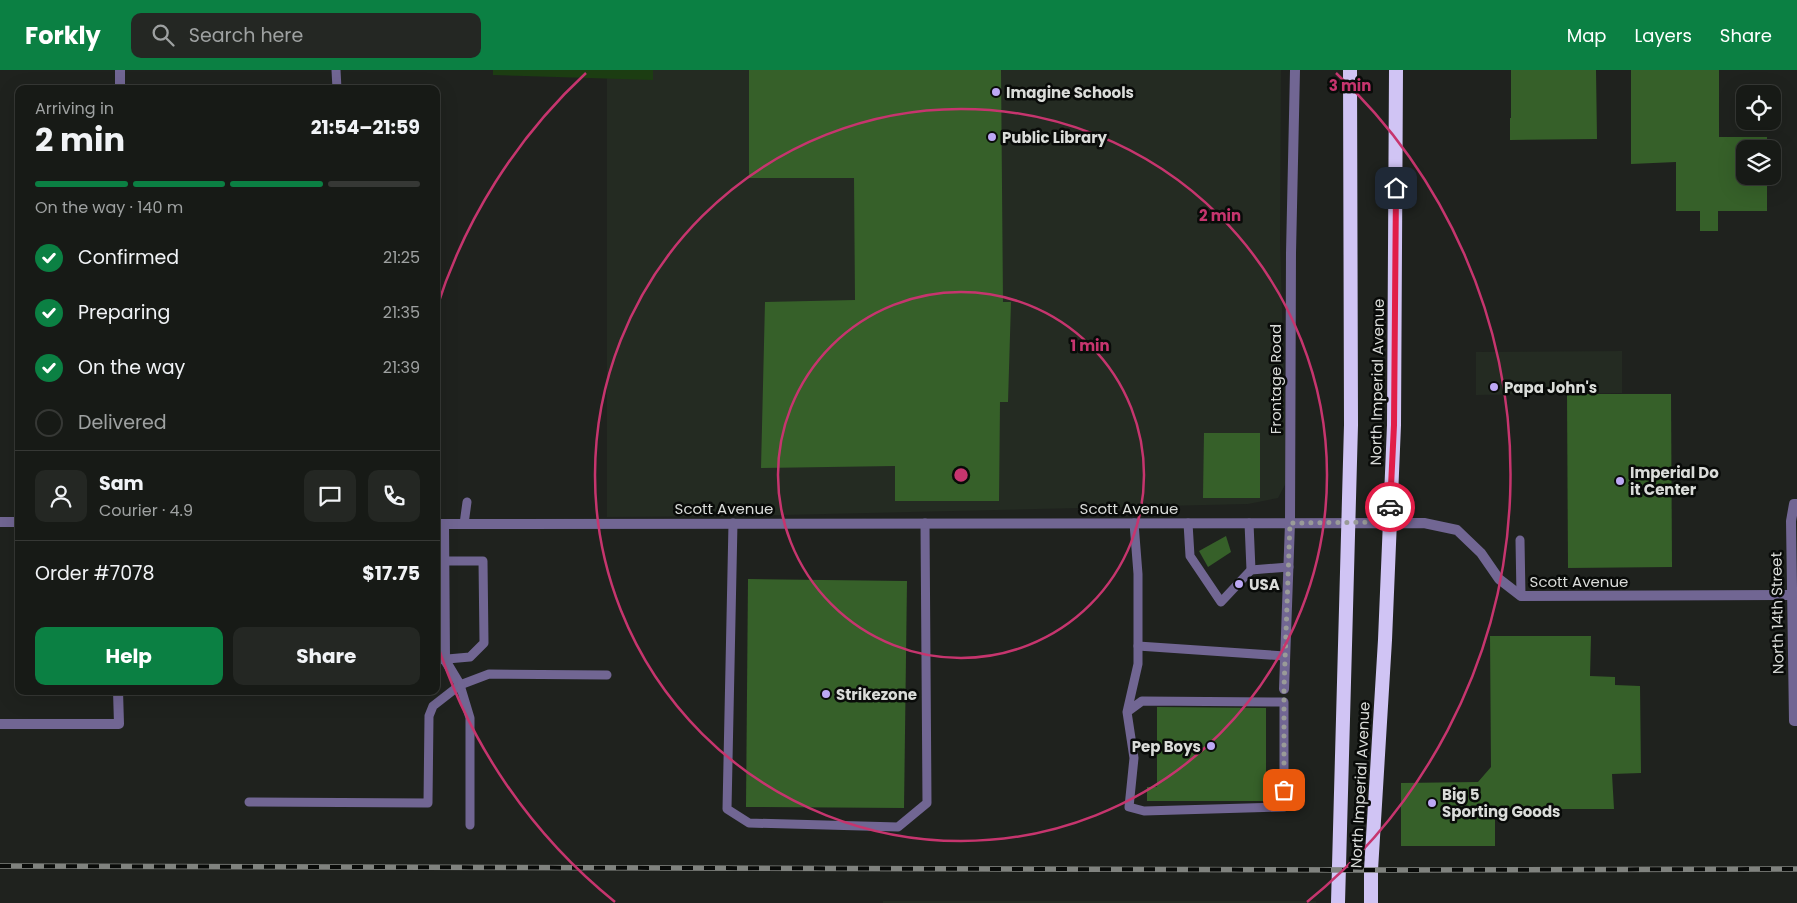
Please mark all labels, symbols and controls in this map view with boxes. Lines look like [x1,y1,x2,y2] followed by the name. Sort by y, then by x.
[131,13,481,58] search box
[25,19,101,52] text: Forkly
[149,21,177,49] icon: search
[189,22,303,49] text: Search here
[1567,23,1607,48] text: Map
[1635,23,1692,48] text: Layers
[1720,23,1772,48] text: Share
[1329,75,1371,96] text: 3 min
[1006,82,1134,103] place label: Imagine Schools
[1736,85,1781,185] map controls
[1736,85,1781,130] button: locate
[990,86,1002,98] marker: Imagine Schools
[35,97,114,120] text: Arriving in
[311,114,420,141] text: 21:54–21:59
[35,117,125,162] text: 2 min
[1002,127,1108,148] place label: Public Library
[986,131,998,143] marker: Public Library
[1736,140,1781,185] button: layers
[1375,167,1417,209] pin
[1382,174,1410,202] icon: home
[35,196,183,219] text: On the way · 140 m
[1199,205,1241,226] text: 2 min
[35,244,63,272] icon: check
[78,244,179,271] text: Confirmed
[383,246,420,269] text: 21:25
[1365,298,1389,466] street label: North Imperial Avenue
[35,299,63,327] icon: check
[78,299,170,326] text: Preparing
[383,301,420,324] text: 21:35
[1265,324,1286,434] street label: Frontage Road
[1070,335,1110,356] text: 1 min
[35,354,63,382] icon: check
[78,354,185,381] text: On the way
[383,356,420,379] text: 21:39
[1504,377,1597,398] place label: Papa John's
[1488,381,1500,393] marker: Papa John's
[78,409,167,436] text: Delivered
[1630,462,1719,500] place label: Imperial Do it Center
[952,466,970,484] centre of rings
[35,470,87,522] button: person
[99,470,144,497] text: Sam
[304,470,356,522] button: chat
[368,470,420,522] button: phone
[1614,475,1626,487] marker: Imperial Do it Center
[1365,482,1415,532] courier
[1376,493,1404,521] icon: car
[675,498,773,519] street label: Scott Avenue
[1080,498,1178,519] street label: Scott Avenue
[99,499,193,522] text: Courier · 4.9
[1765,552,1789,674] street label: North 14th Street
[35,560,154,587] text: Order #7078
[362,560,420,587] text: $17.75
[1530,571,1628,592] street label: Scott Avenue
[1249,574,1280,595] place label: USA
[1233,578,1245,590] marker: USA
[35,627,223,685] button: Help
[233,627,420,685] button: Share
[836,684,917,705] place label: Strikezone
[820,688,832,700] marker: Strikezone
[1345,701,1375,869] street label: North Imperial Avenue
[1132,736,1201,757] place label: Pep Boys
[1205,740,1217,752] marker: Pep Boys
[1263,769,1305,811] pin
[1270,776,1298,804] icon: bag
[1442,784,1560,822] place label: Big 5 Sporting Goods
[1426,797,1438,809] marker: Big 5 Sporting Goods

